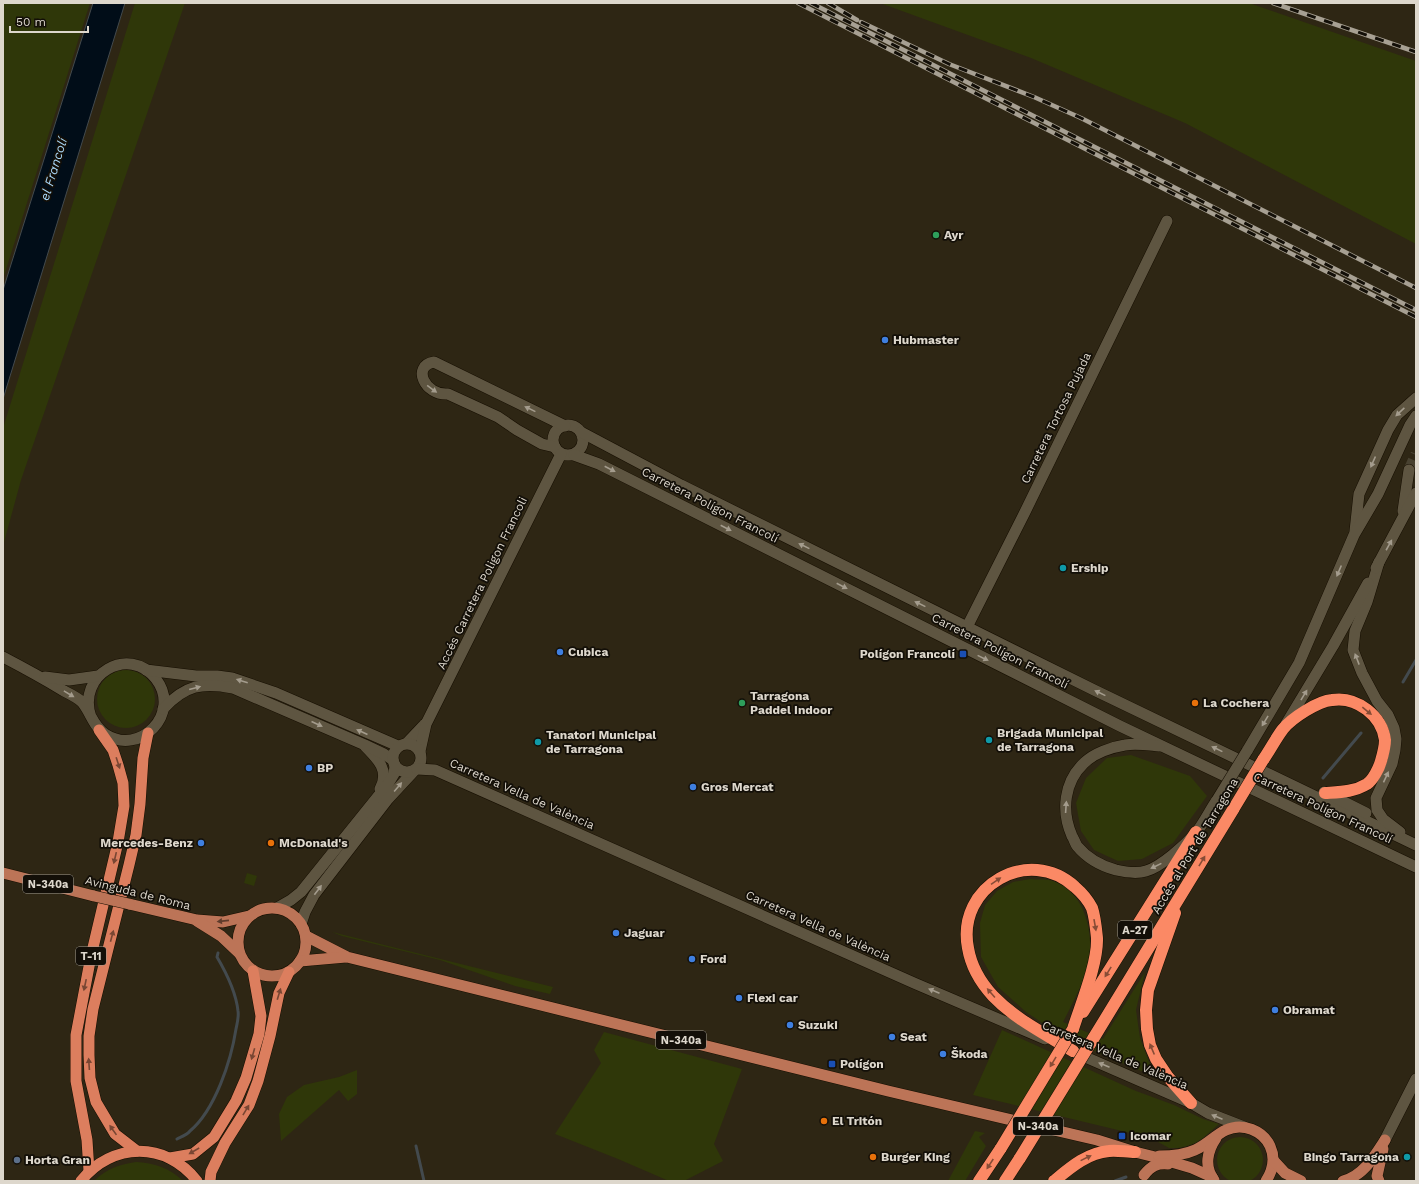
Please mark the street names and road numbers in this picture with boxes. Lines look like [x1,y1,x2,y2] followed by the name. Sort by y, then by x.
[1018,350,1094,486] street label: Carretera Tortosa Pujada
[639,464,781,546] street label: Carretera Polígon Francolí
[434,494,530,672] street label: Accés Carretera Poligon Francoli
[929,610,1071,692] street label: Carretera Polígon Francolí
[447,756,597,832] street label: Carretera Vella de València
[1251,770,1395,846] street label: Carretera Polígon Francolí
[1149,775,1241,916] street label: Accés al Port de Tarragona
[84,873,192,913] street label: Avinguda de Roma
[23,875,73,893] road number: N-340a
[743,888,893,964] street label: Carretera Vella de València
[1118,921,1152,939] road number: A-27
[76,947,106,965] road number: T-11
[1040,1018,1190,1092] street label: Carretera Vella de València
[656,1031,706,1049] road number: N-340a
[1013,1117,1063,1135] road number: N-340a

